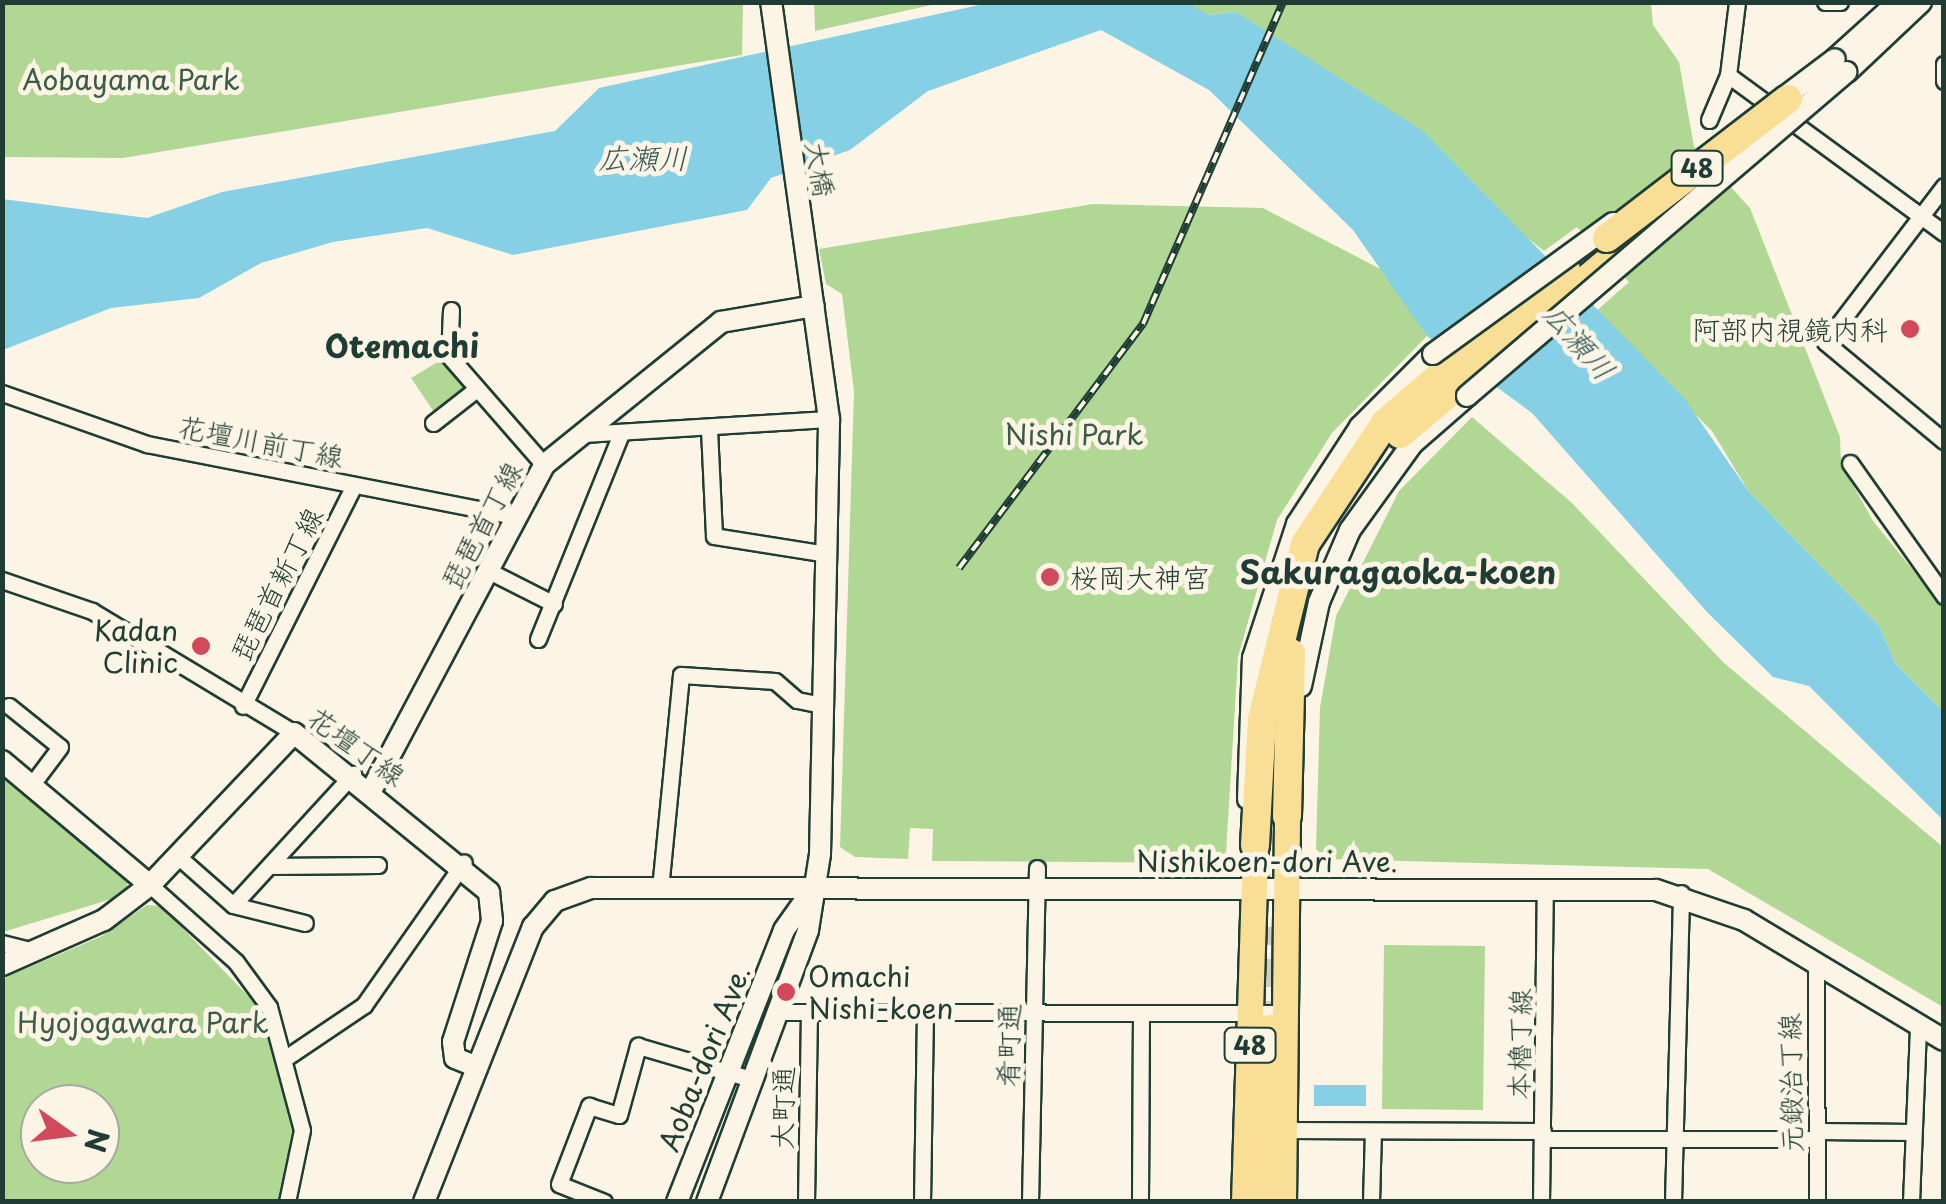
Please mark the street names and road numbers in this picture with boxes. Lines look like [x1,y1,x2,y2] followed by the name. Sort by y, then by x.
[800,139,842,199] street label: 大橋
[1670,148,1724,188] road number: 48
[175,408,347,474] street label: 花壇川前丁線
[433,455,529,595] street label: 琵琶首丁線
[223,502,329,666] street label: 琵琶首新丁線
[302,699,412,793] street label: 花壇丁線
[1135,844,1399,878] street label: Nishikoen-dori Ave.
[651,959,757,1157] street label: Aoba-dori Ave.
[1501,988,1537,1100] street label: 本櫓丁線
[990,1003,1026,1087] street label: 肴町通
[1772,1013,1808,1153] street label: 元鍛治丁線
[1222,1025,1278,1065] road number: 48
[764,1066,800,1150] street label: 大町通

